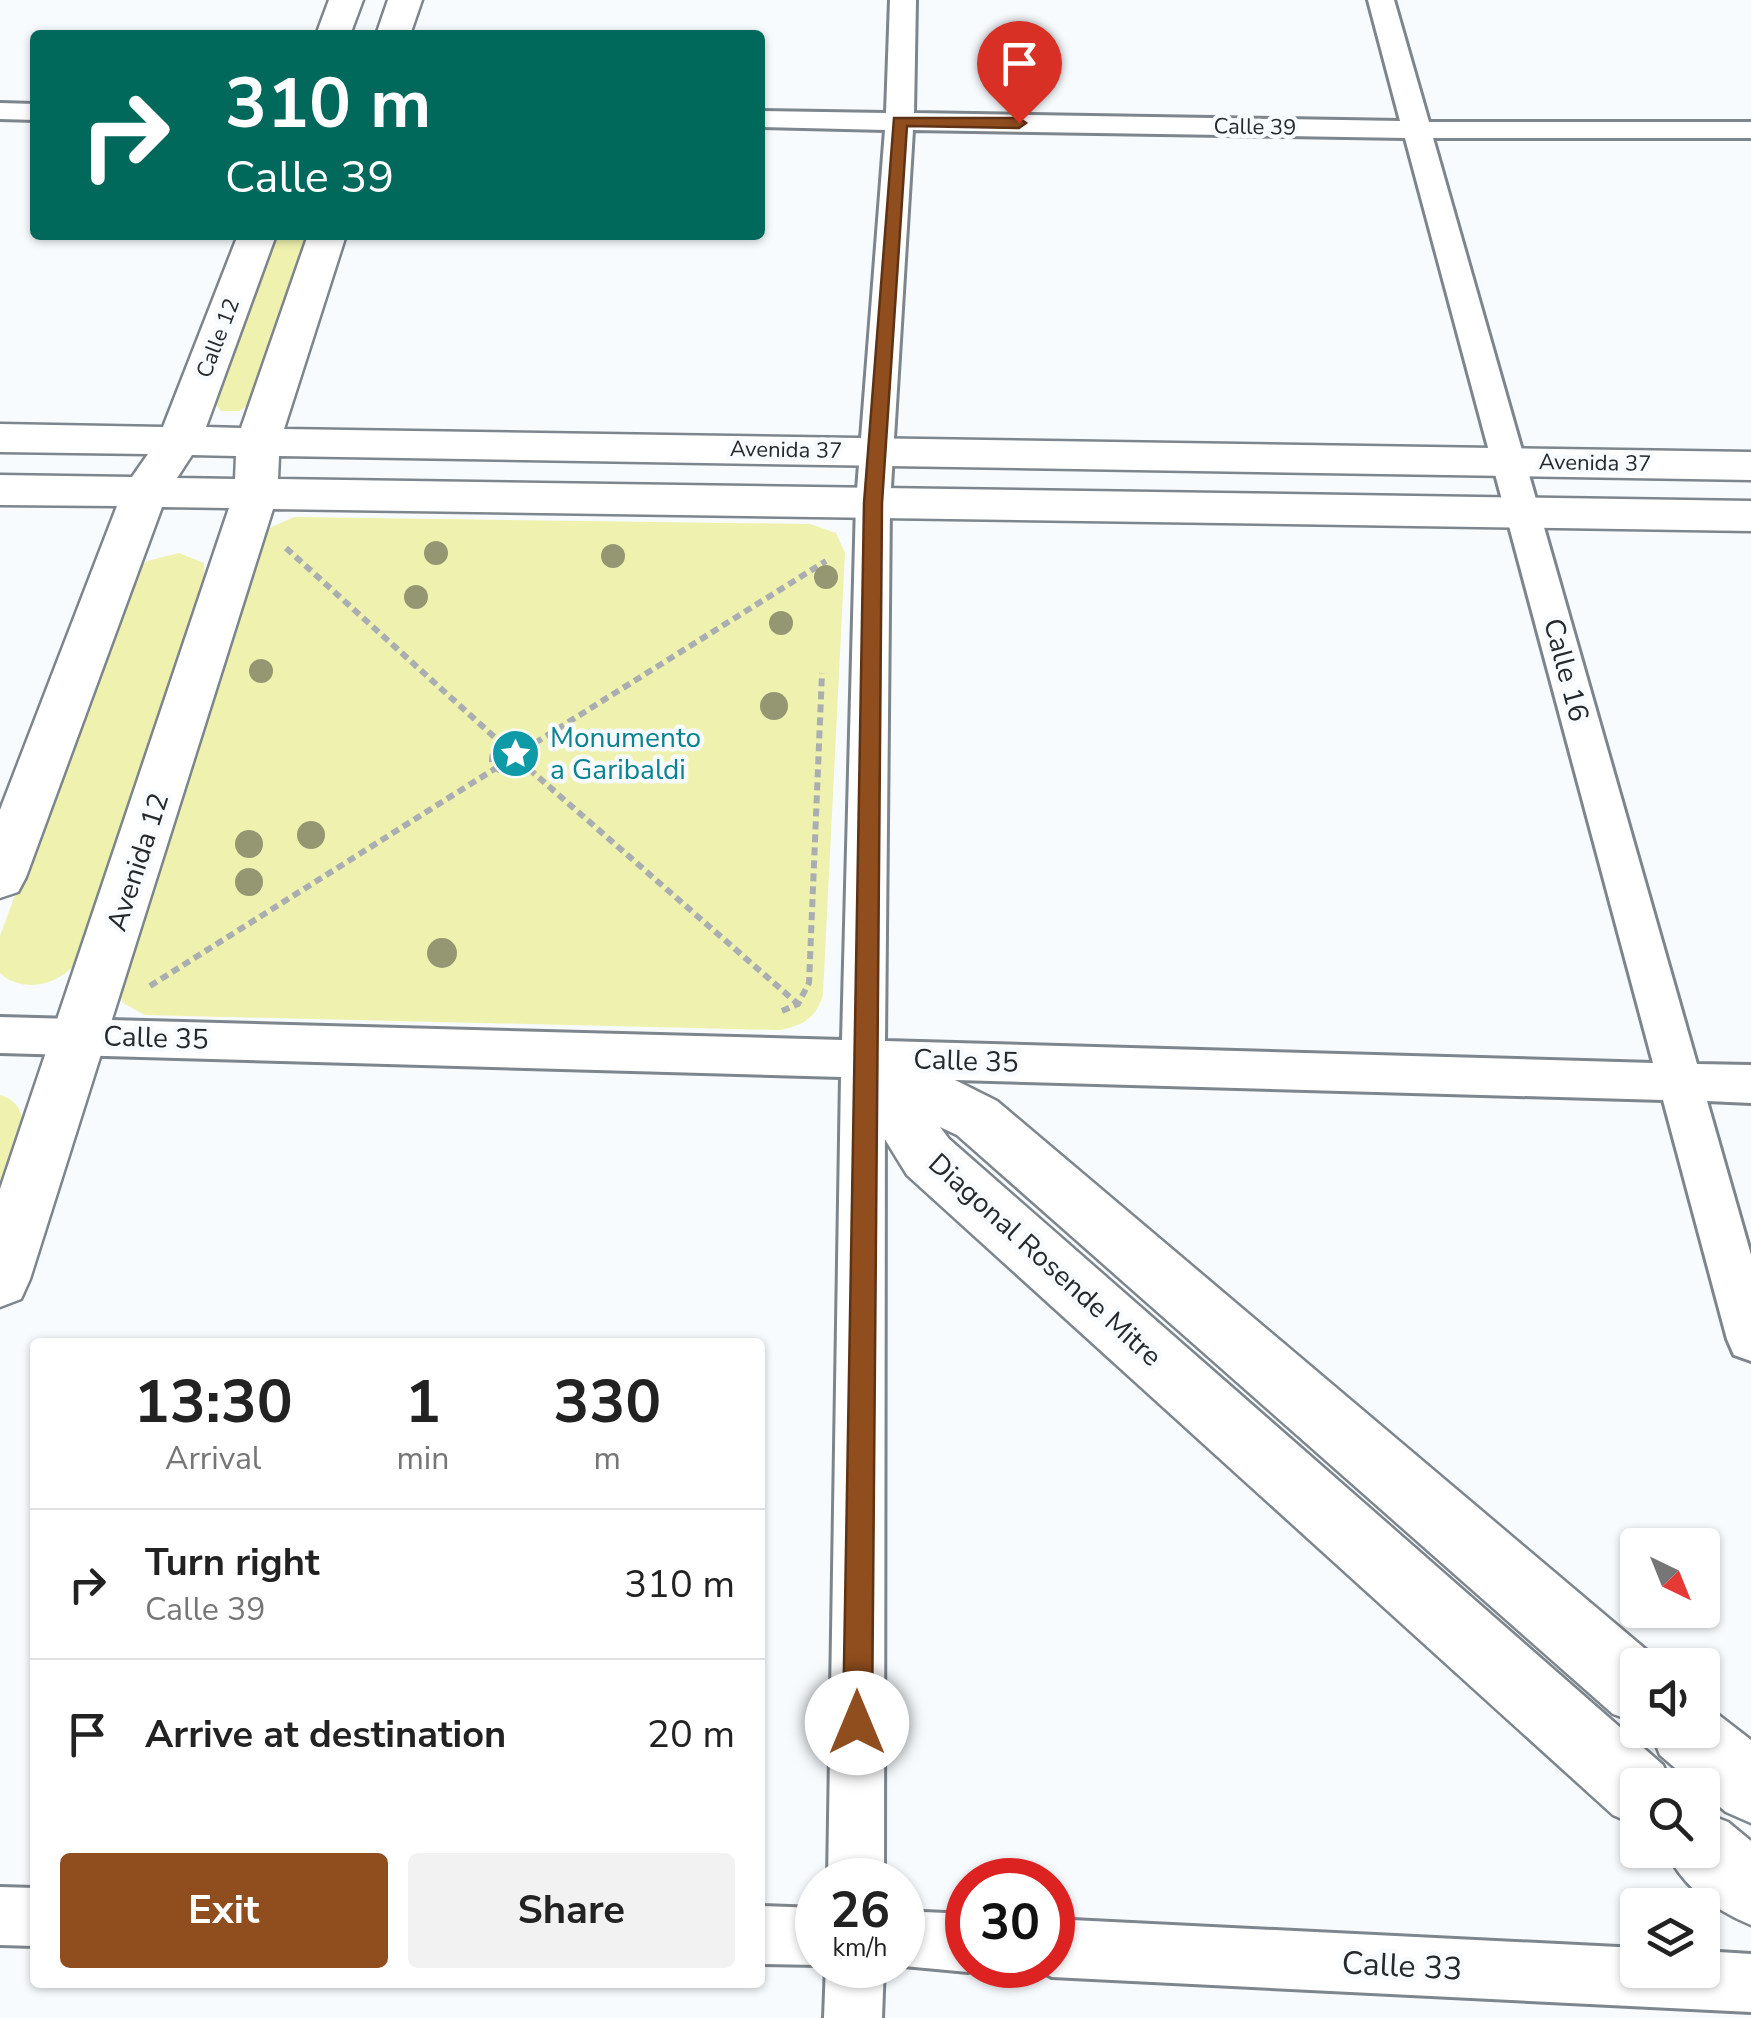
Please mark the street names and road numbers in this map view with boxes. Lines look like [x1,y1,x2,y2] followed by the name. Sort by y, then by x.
[1213,111,1297,143] street label: Calle 39
[189,294,247,382] street label: Calle 12
[730,434,842,466] street label: Avenida 37
[1539,447,1651,479] street label: Avenida 37
[1534,614,1598,726] street label: Calle 16
[98,788,178,936] street label: Avenida 12
[103,1017,209,1059] street label: Calle 35
[913,1040,1019,1082] street label: Calle 35
[920,1145,1170,1375] street label: Diagonal Rosende Mitre
[1341,1941,1463,1991] street label: Calle 33

